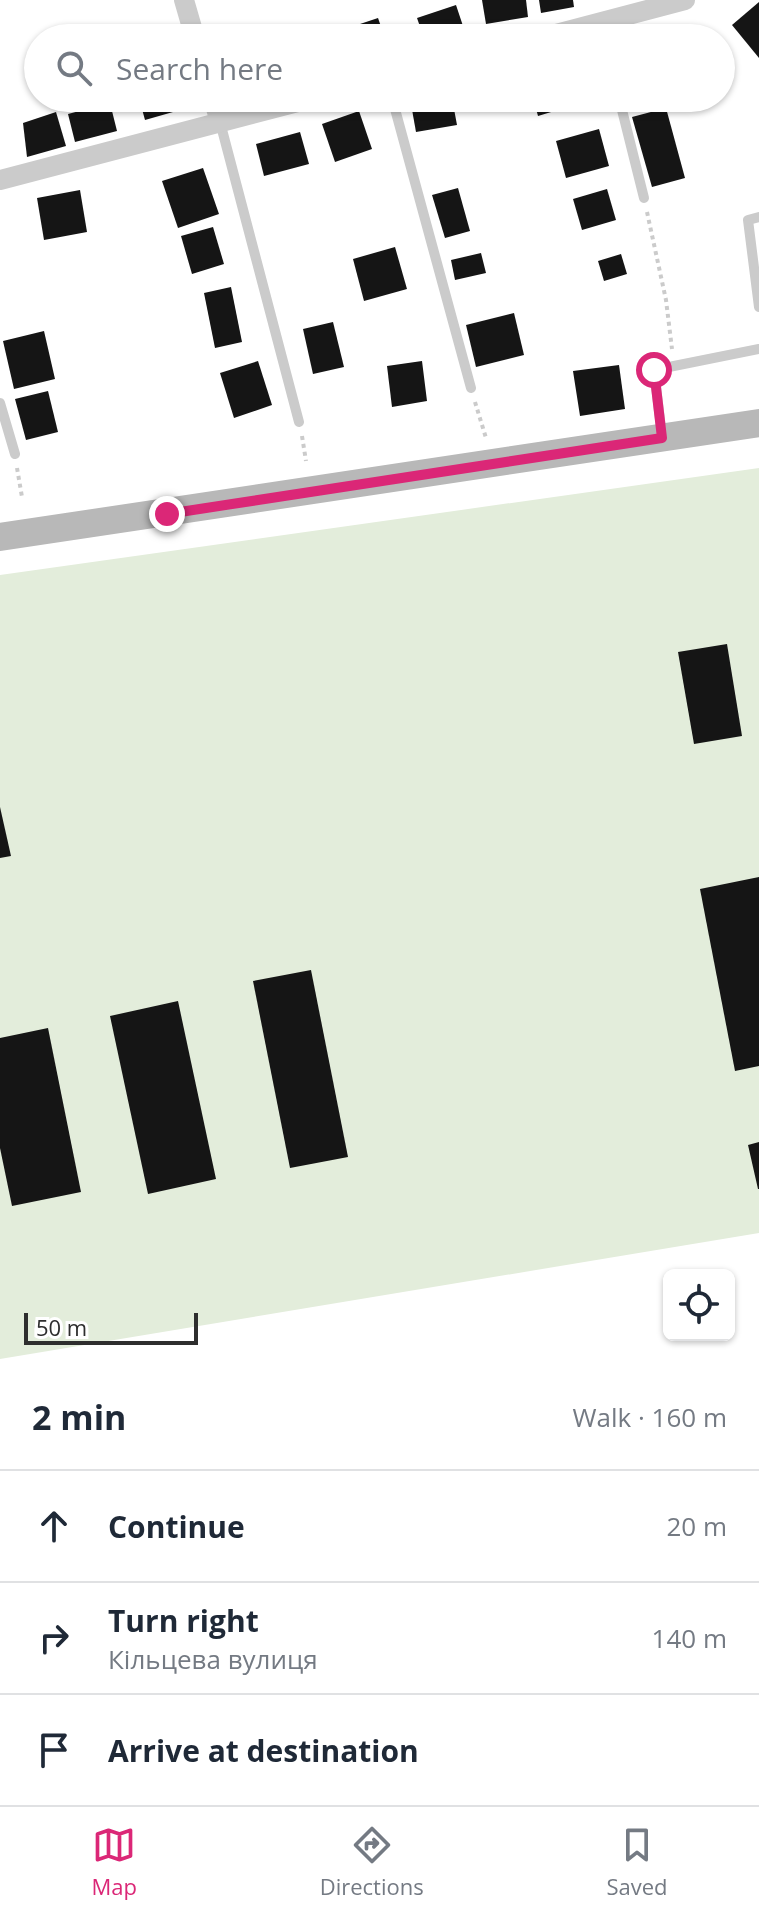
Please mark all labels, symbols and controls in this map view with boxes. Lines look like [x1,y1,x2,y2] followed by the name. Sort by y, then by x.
[24,24,735,112] search box
[52,46,96,90] icon: search
[116,48,283,89] text: Search here
[636,352,672,388] route start
[149,496,185,532] route end
[663,1269,735,1341] map controls
[663,1269,735,1341] button: locate
[24,1309,198,1345] scale bar
[36,1312,87,1342] text: 50 m
[32,1394,126,1440] text: 2 min
[573,1399,727,1435] text: Walk · 160 m
[32,1504,76,1548] icon: ahead
[108,1506,245,1547] text: Continue
[666,1508,727,1544] text: 20 m
[108,1600,259,1641] text: Turn right
[32,1616,76,1660] icon: right
[652,1620,727,1656] text: 140 m
[108,1641,318,1677] text: Кільцева вулиця
[32,1728,76,1772] icon: arrive
[108,1730,419,1771] text: Arrive at destination
[91,1823,137,1901] tab: Map
[320,1823,424,1901] tab: Directions
[606,1823,668,1901] tab: Saved

